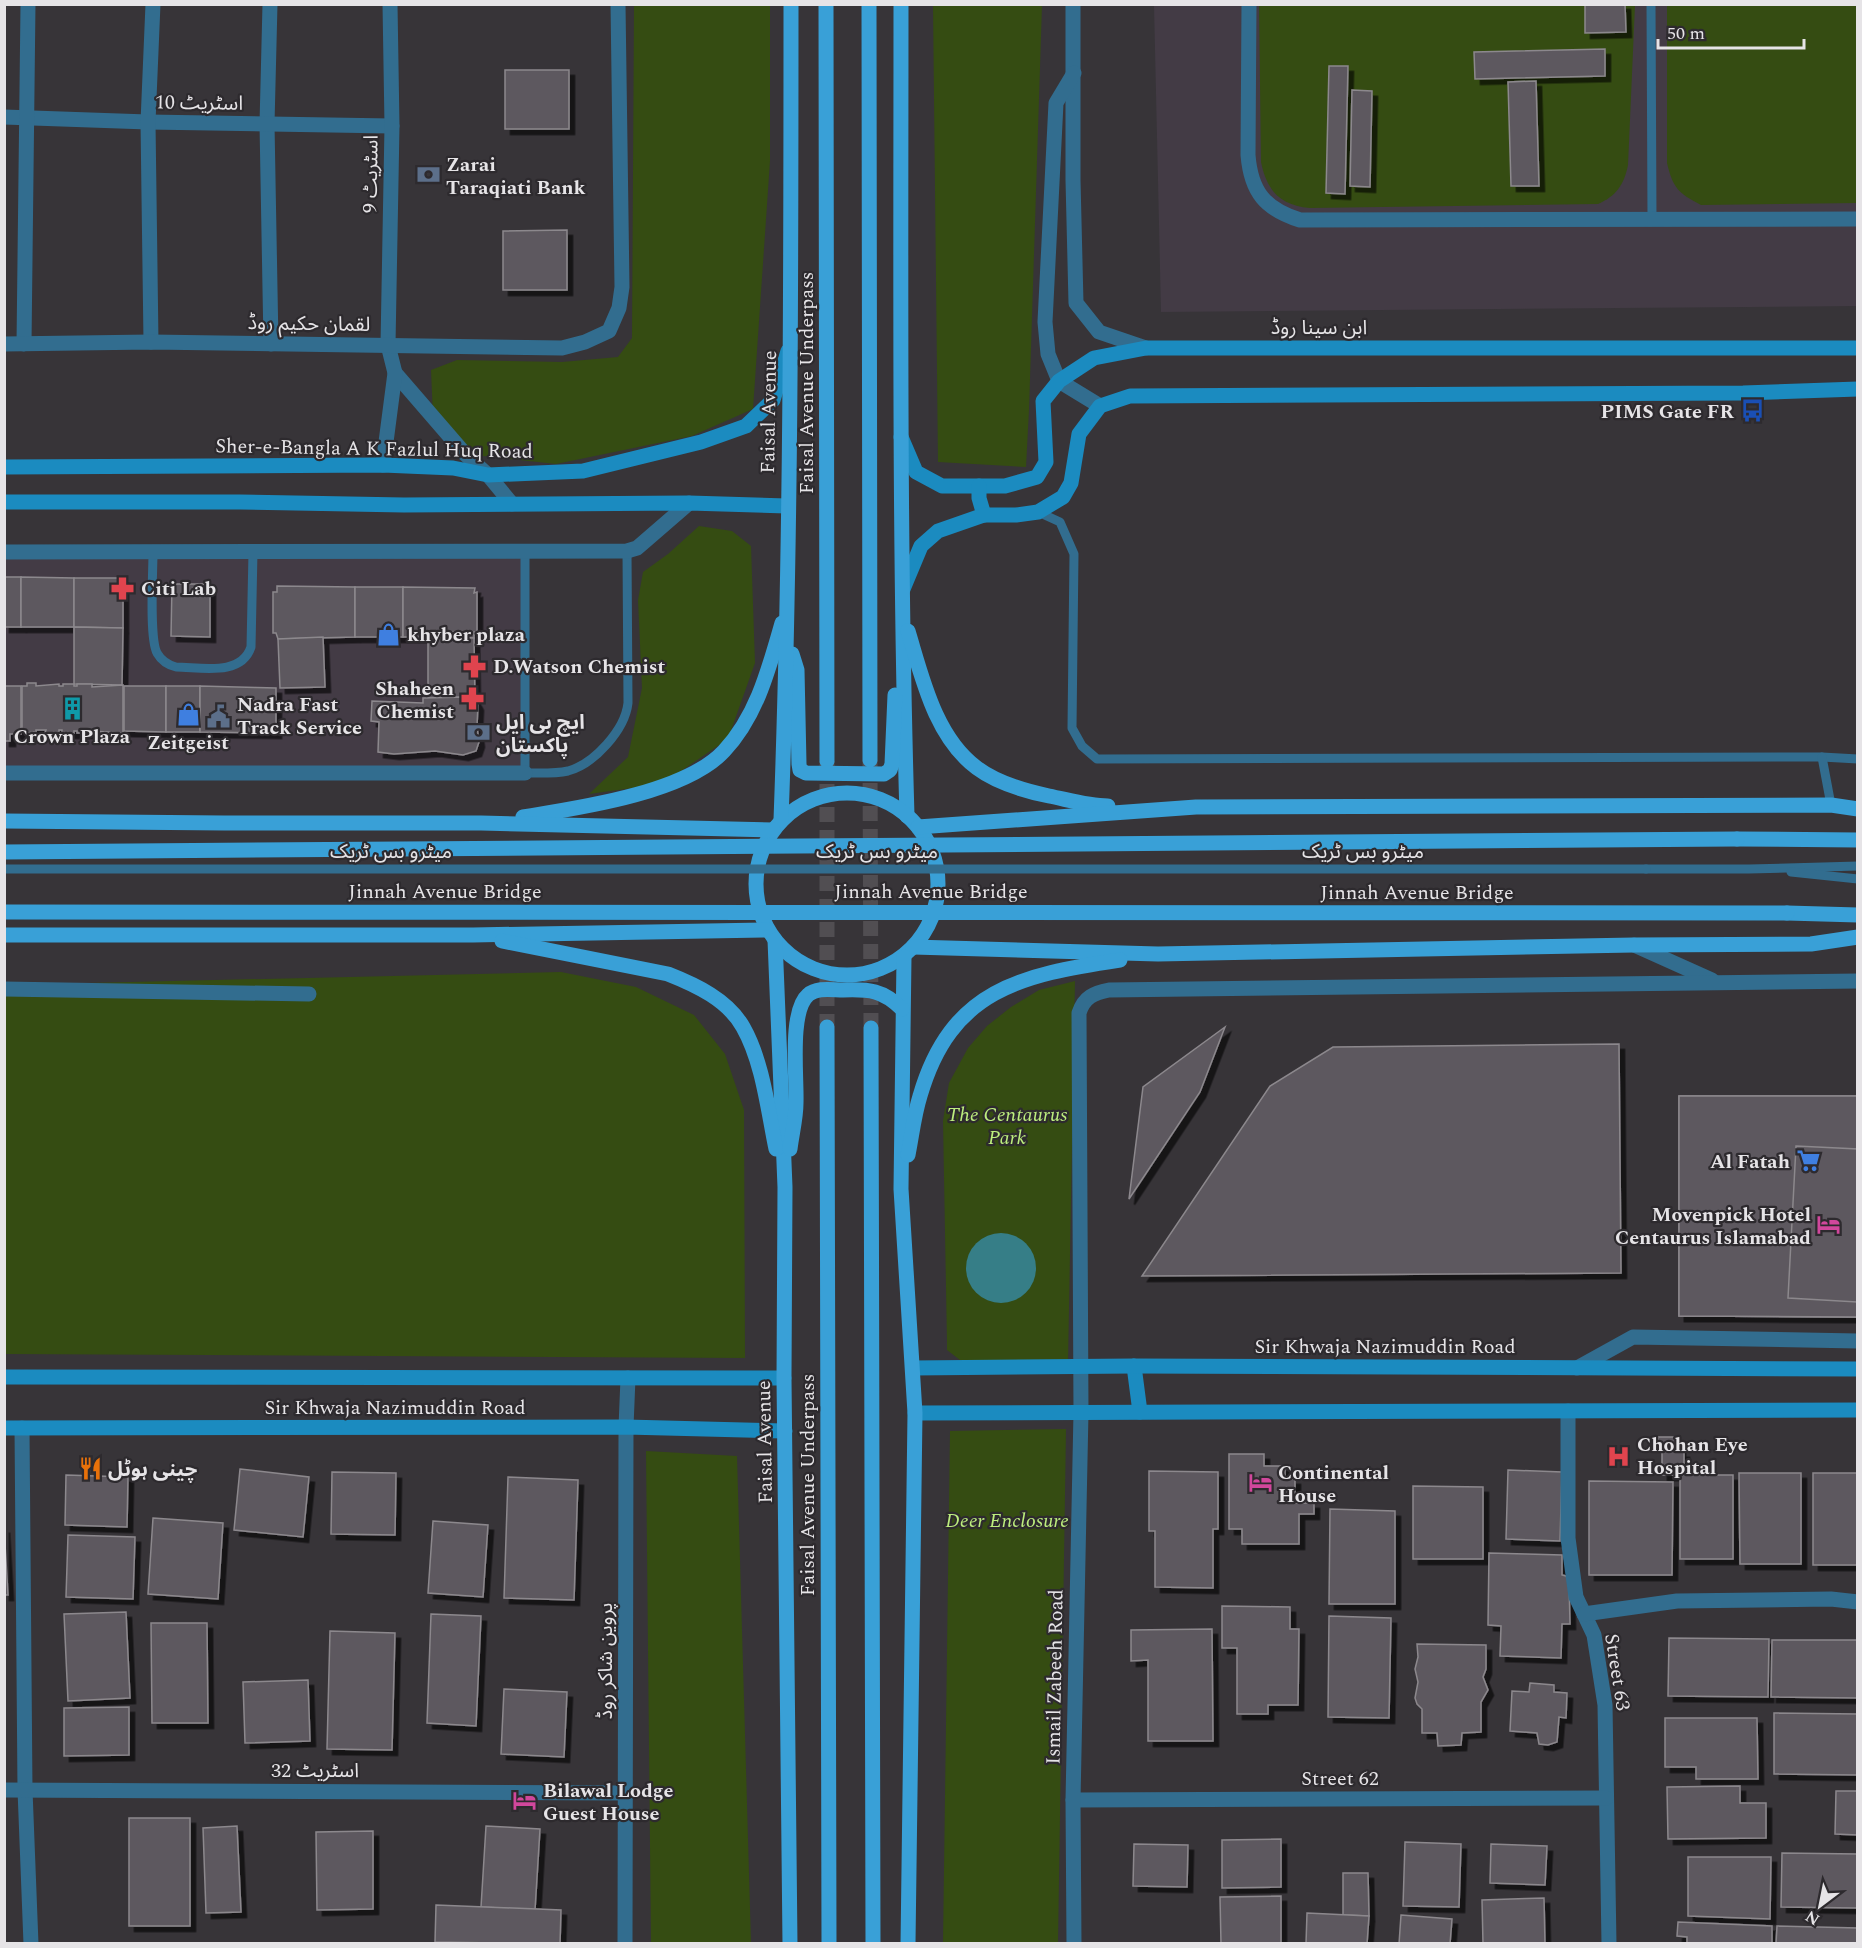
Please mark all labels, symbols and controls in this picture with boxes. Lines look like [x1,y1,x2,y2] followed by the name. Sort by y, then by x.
[1658,12,1804,50] scale bar
[1667,20,1705,47] text: 50 m
[155,87,243,119] street label: اسٹریٹ 10
[355,135,387,213] street label: اسٹریٹ 9
[446,150,586,203] place label: Zarai Taraqiati Bank
[415,162,441,188] bank icon: Zarai Taraqiati Bank
[792,272,822,494] street label: Faisal Avenue Underpass
[247,308,371,340] street label: لقمان حکیم روڈ
[1271,313,1367,343] street label: ابن سینا روڈ
[753,350,785,474] street label: Faisal Avenue
[1601,397,1734,427] place label: PIMS Gate FR
[1739,398,1765,424] bus stop icon: PIMS Gate FR
[215,431,533,467] street label: Sher-e-Bangla A K Fazlul Huq Road
[141,574,216,604] place label: Citi Lab
[110,575,136,601] pharmacy icon: Citi Lab
[407,620,526,650] place label: khyber plaza
[376,621,402,647] shop icon: khyber plaza
[493,652,665,682] place label: D.Watson Chemist
[462,653,488,679] pharmacy icon: D.Watson Chemist
[375,674,454,727] place label: Shaheen Chemist
[459,686,485,712] pharmacy icon: Shaheen Chemist
[237,690,362,743] place label: Nadra Fast Track Service
[59,695,85,721] building icon: Crown Plaza
[175,702,201,728] shop icon: Zeitgeist
[206,703,232,729] public building icon: Nadra Fast Track Service
[496,708,585,761] place label: ایچ بی ایل پاکستان
[465,720,491,746] bank icon: ایچ بی ایل پاکستان
[14,722,131,752] place label: Crown Plaza
[147,728,229,758] place label: Zeitgeist
[330,837,452,867] street label: میٹرو بس ٹریک
[816,837,938,867] street label: میٹرو بس ٹریک
[1302,837,1424,867] street label: میٹرو بس ٹریک
[348,877,542,907] street label: Jinnah Avenue Bridge
[834,877,1028,907] street label: Jinnah Avenue Bridge
[1320,878,1514,908] street label: Jinnah Avenue Bridge
[947,1100,1067,1153] park label: The Centaurus Park
[1710,1147,1790,1177] place label: Al Fatah
[1795,1148,1821,1174] supermarket icon: Al Fatah
[1615,1200,1811,1253] place label: Movenpick Hotel Centaurus Islamabad
[1816,1212,1842,1238] hotel icon: Movenpick Hotel Centaurus Islamabad
[1254,1332,1516,1362] street label: Sir Khwaja Nazimuddin Road
[793,1374,823,1596] street label: Faisal Avenue Underpass
[749,1380,781,1504] street label: Faisal Avenue
[264,1393,526,1423] street label: Sir Khwaja Nazimuddin Road
[1637,1430,1748,1483] place label: Chohan Eye Hospital
[1606,1443,1632,1469] hospital icon: Chohan Eye Hospital
[108,1455,198,1485] place label: چینی ہوٹل
[77,1456,103,1482] restaurant icon: چینی ہوٹل
[1278,1458,1389,1511] place label: Continental House
[1247,1470,1273,1496] hotel icon: Continental House
[945,1506,1069,1536] park label: Deer Enclosure
[1038,1589,1072,1765] street label: Ismail Zabeeh Road
[591,1603,621,1719] street label: پروین شاکر روڈ
[1596,1632,1638,1713] street label: Street 63
[271,1756,359,1786] street label: اسٹریٹ 32
[1301,1764,1379,1794] street label: Street 62
[543,1776,674,1829] place label: Bilawal Lodge Guest House
[512,1788,538,1814] hotel icon: Bilawal Lodge Guest House
[1790,1876,1850,1936] north arrow
[1801,1904,1824,1932] text: N

